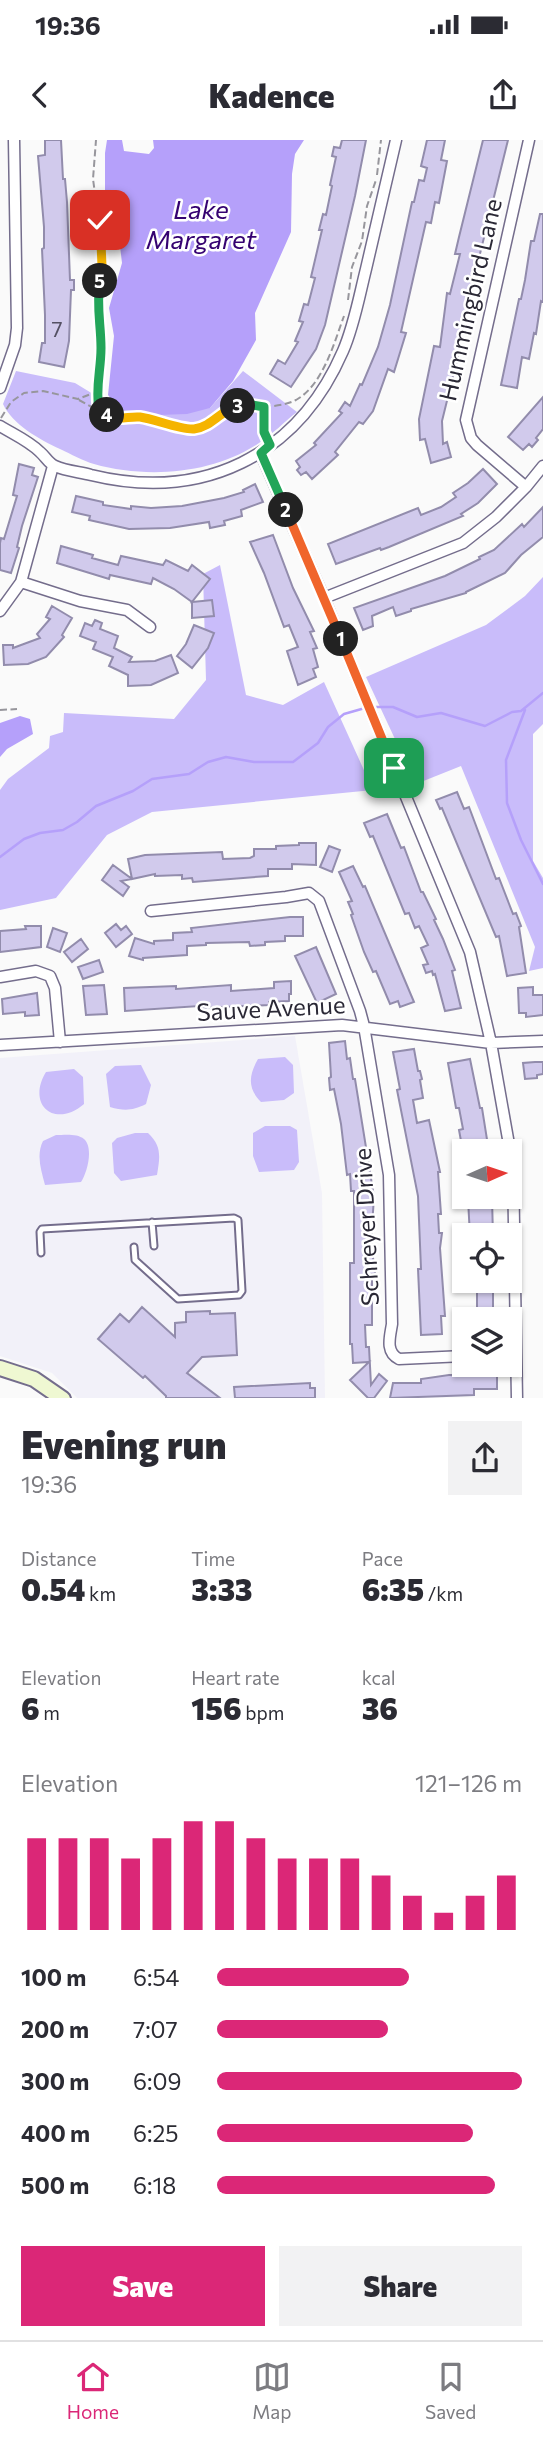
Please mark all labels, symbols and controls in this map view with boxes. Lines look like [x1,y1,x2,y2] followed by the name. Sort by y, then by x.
[35,9,101,40] text: 19:36
[208,75,335,115] text: Kadence
[21,76,59,114] icon: back
[484,76,522,114] icon: share
[70,190,130,250] pin
[146,193,257,254] water label: Lake Margaret
[432,196,507,404] street label: Hummingbird Lane
[81,201,119,239] icon: check
[82,264,118,298] pin: 5
[94,269,105,292] text: 5
[51,316,63,341] house number: 7
[220,388,256,424] pin: 3
[232,394,243,417] text: 3
[90,398,124,432] pin: 4
[101,403,112,426] text: 4
[268,492,304,528] pin: 2
[280,498,291,521] text: 2
[324,622,358,656] pin: 1
[336,627,345,650] text: 1
[364,738,424,798] pin
[375,749,413,787] icon: arrive
[196,989,346,1026] street label: Sauve Avenue
[452,1139,522,1209] north arrow
[452,1139,522,1377] map controls
[347,1147,384,1307] street label: Schreyer Drive
[452,1223,522,1293] button: locate
[452,1307,522,1377] button: layers
[21,1420,227,1467] text: Evening run
[448,1421,522,1495] button: share
[21,1470,77,1498] text: 19:36
[21,1547,97,1570] text: Distance
[191,1547,235,1570] text: Time
[362,1547,403,1570] text: Pace
[21,1570,85,1607] text: 0.54
[191,1570,253,1607] text: 3:33
[362,1570,424,1607] text: 6:35
[85,1582,116,1605] text: km
[424,1582,463,1605] text: /km
[21,1666,101,1689] text: Elevation
[191,1666,280,1689] text: Heart rate
[362,1666,396,1689] text: kcal
[21,1689,40,1726] text: 6
[191,1689,242,1726] text: 156
[362,1689,398,1726] text: 36
[40,1701,60,1724] text: m
[242,1701,284,1724] text: bpm
[21,1769,118,1797] text: Elevation
[415,1769,522,1797] text: 121–126 m
[21,1963,86,1991] text: 100 m
[133,1963,179,1991] text: 6:54
[21,2015,89,2043] text: 200 m
[133,2015,178,2043] text: 7:07
[21,2067,89,2095] text: 300 m
[133,2067,181,2095] text: 6:09
[21,2119,90,2147] text: 400 m
[133,2119,178,2147] text: 6:25
[21,2171,89,2199] text: 500 m
[133,2171,176,2199] text: 6:18
[21,2246,265,2326] button: Save
[279,2246,522,2326] button: Share
[67,2358,119,2423] tab: Home
[252,2358,292,2423] tab: Map
[425,2358,476,2423] tab: Saved

